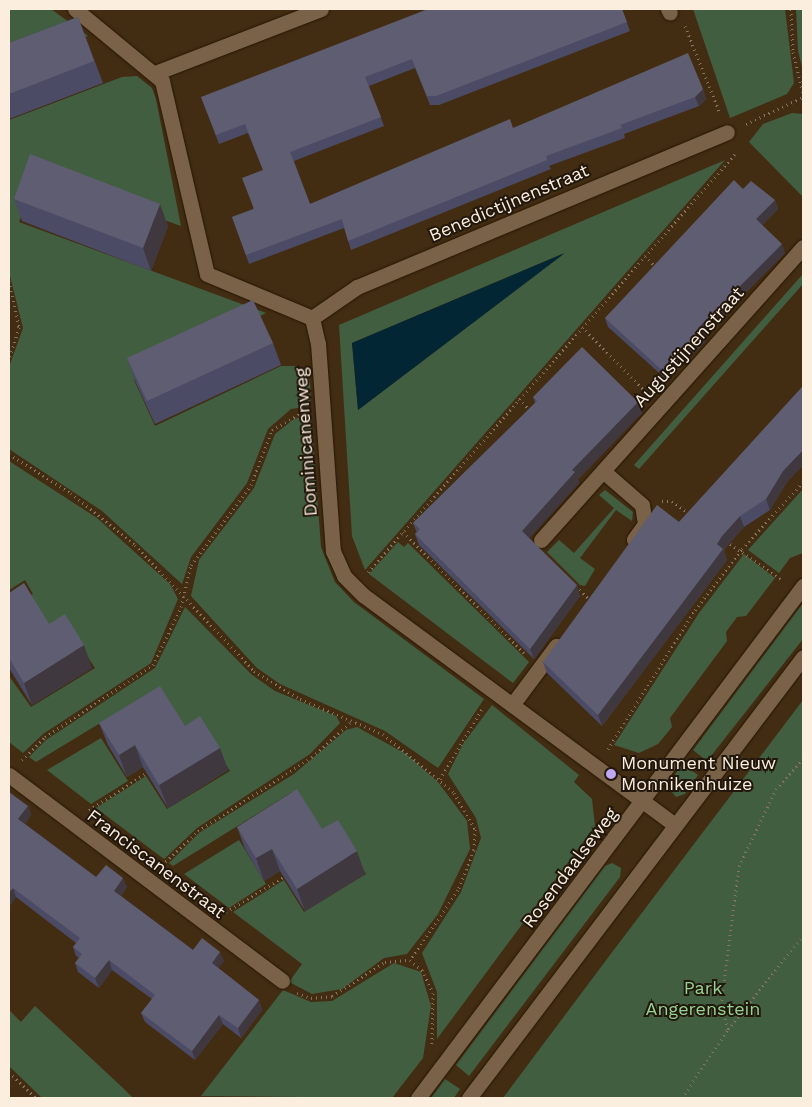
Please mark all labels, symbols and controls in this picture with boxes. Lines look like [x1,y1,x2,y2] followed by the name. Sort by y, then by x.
[426,160,592,246] street label: Benedictijnenstraat
[629,282,749,412] street label: Augustijnenstraat
[290,367,322,517] street label: Dominicanenweg
[621,753,776,796] place label: Monument Nieuw Monnikenhuize
[605,768,617,780] marker: Monument Nieuw Monnikenhuize
[518,804,622,932] street label: Rosendaalseweg
[83,805,229,923] street label: Franciscanenstraat
[646,978,760,1021] park label: Park Angerenstein

